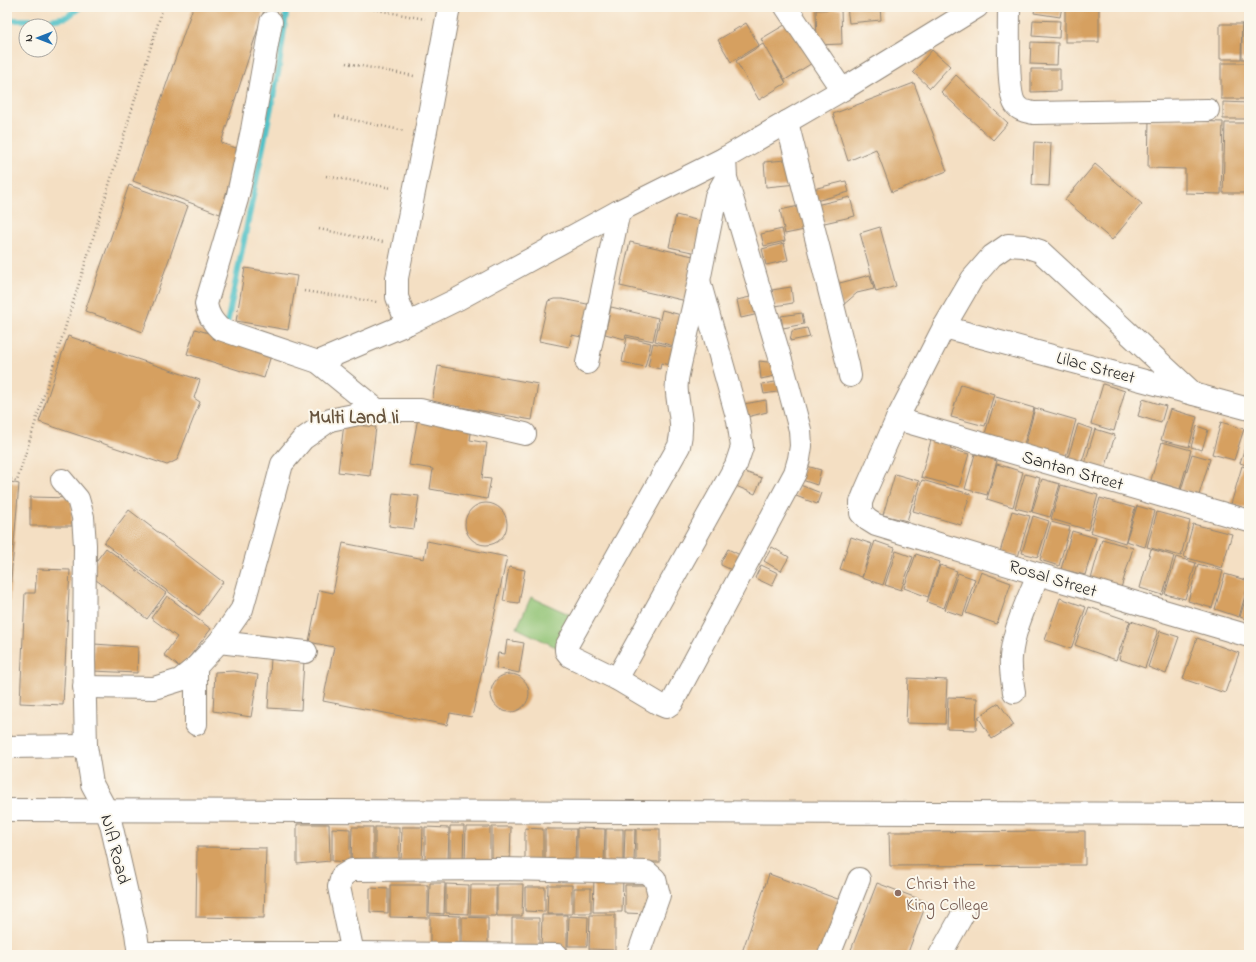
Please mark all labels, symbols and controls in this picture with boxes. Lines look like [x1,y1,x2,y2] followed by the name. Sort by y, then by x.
[18,18,58,58] north arrow
[21,34,37,42] text: N
[1053,346,1138,392] street label: Lilac Street
[309,405,399,432] district label: Multi Land Ii
[1019,445,1126,499] street label: Santan Street
[1005,554,1100,606] street label: Rosal Street
[92,812,136,887] street label: NIA Road
[906,872,989,920] place label: Christ the King College
[893,888,903,898] marker: Christ the King College

